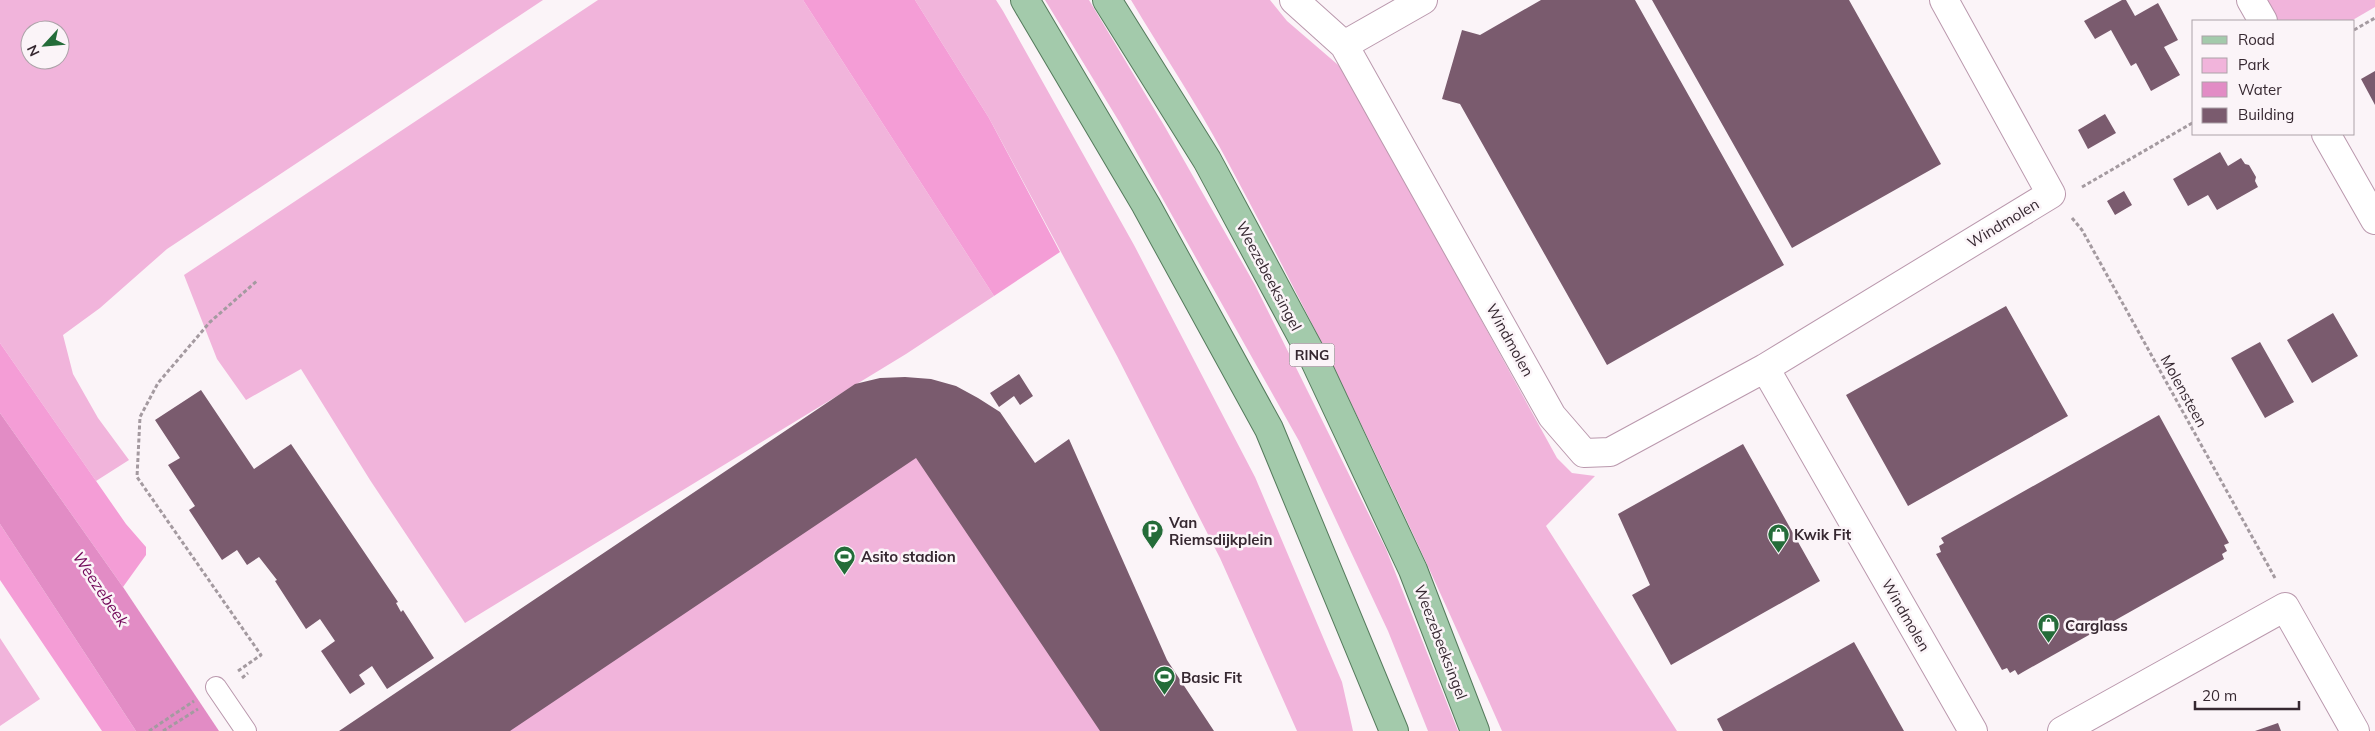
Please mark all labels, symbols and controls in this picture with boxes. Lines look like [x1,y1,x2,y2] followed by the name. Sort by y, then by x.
[20,20,70,70] north arrow
[2192,20,2355,135] legend
[2238,30,2275,49] text: Road
[23,42,44,59] text: N
[2238,55,2270,74] text: Park
[2238,80,2282,99] text: Water
[2238,105,2294,124] text: Building
[1964,194,2042,252] street label: Windmolen
[1232,218,1306,334] street label: Weezebeeksingel
[1482,300,1538,380] street label: Windmolen
[1290,344,1334,366] road number: RING
[2156,352,2212,430] street label: Molensteen
[1168,513,1272,549] place label: Van Riemsdijkplein
[1141,519,1165,550] parking icon: Van Riemsdijkplein
[1766,522,1790,553] shop icon: Kwik Fit
[1794,525,1852,544] place label: Kwik Fit
[833,544,857,575] sports icon: Asito stadion
[861,547,956,566] place label: Asito stadion
[69,548,134,631] water label: Weezebeek
[1878,575,1934,655] street label: Windmolen
[1410,582,1472,702] street label: Weezebeeksingel
[2037,613,2061,644] shop icon: Carglass
[2065,616,2128,635] place label: Carglass
[1153,665,1177,696] sports icon: Basic Fit
[1181,668,1242,687] place label: Basic Fit
[2195,678,2299,710] scale bar
[2202,686,2237,705] text: 20 m

